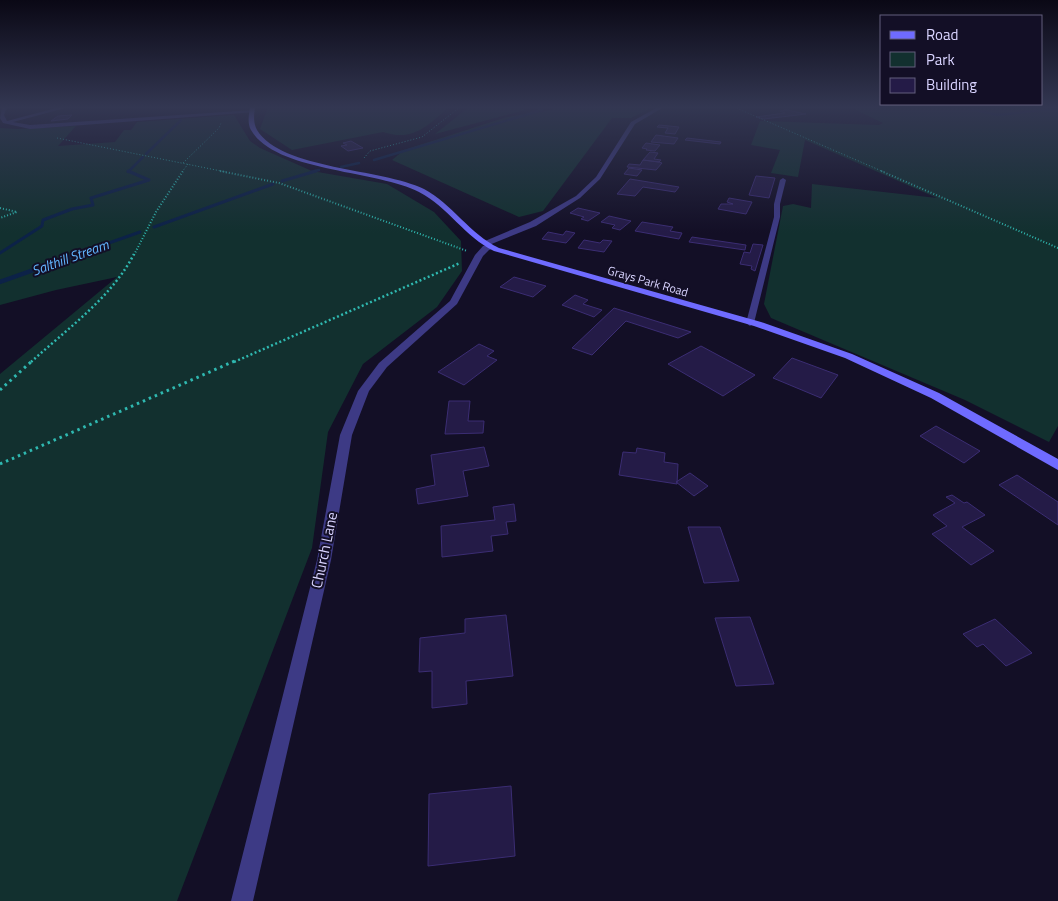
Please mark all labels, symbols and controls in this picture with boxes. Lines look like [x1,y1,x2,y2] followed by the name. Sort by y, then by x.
[880,15,1043,105] legend
[926,23,958,46] text: Road
[926,48,955,71] text: Park
[926,73,977,96] text: Building
[29,233,112,281] water label: Salthill Stream
[605,260,691,302] street label: Grays Park Road
[305,510,343,590] street label: Church Lane

